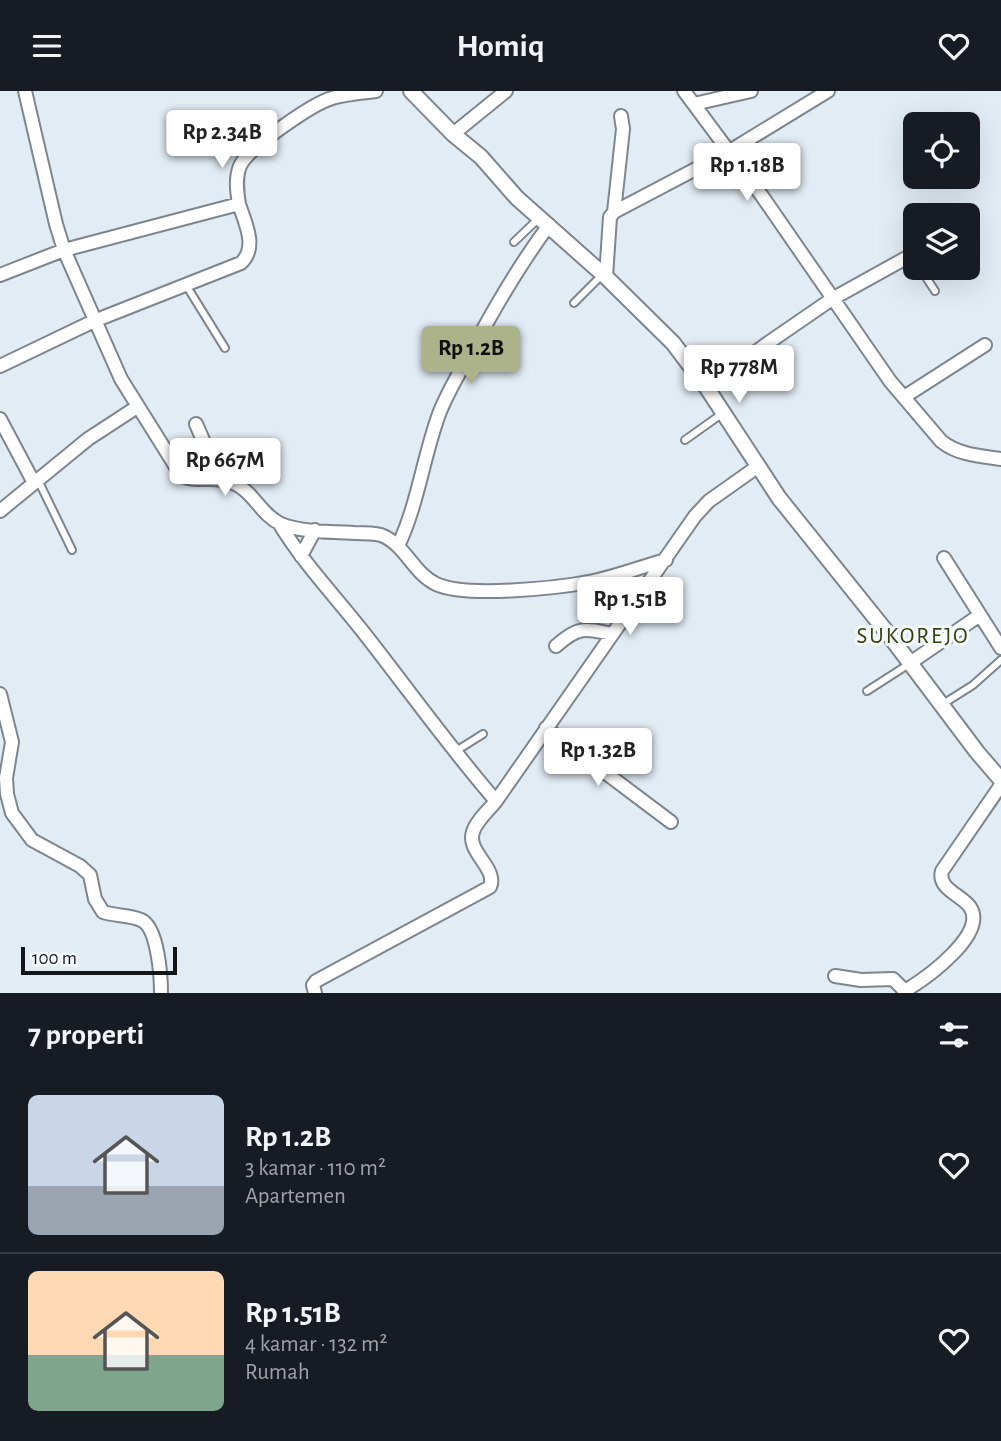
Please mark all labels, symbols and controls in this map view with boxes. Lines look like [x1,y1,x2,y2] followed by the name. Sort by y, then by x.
[28,27,66,65] icon: menu
[935,27,973,65] icon: heart
[456,30,545,62] text: Homiq
[150,111,294,170] pin: Rp 2.34B
[903,112,980,280] map controls
[903,112,980,189] button: locate
[182,121,262,144] text: Rp 2.34B
[675,143,819,203] pin: Rp 1.18B
[710,154,784,177] text: Rp 1.18B
[903,203,980,280] button: layers
[406,327,536,386] pin: Rp 1.2B
[438,337,504,360] text: Rp 1.2B
[674,345,804,405] pin: Rp 778M
[700,356,778,379] text: Rp 778M
[160,439,290,498] pin: Rp 667M
[186,449,264,472] text: Rp 667M
[558,577,702,637] pin: Rp 1.51B
[593,588,667,611] text: Rp 1.51B
[856,625,970,648] district label: SUKOREJO
[526,729,670,788] pin: Rp 1.32B
[560,739,636,762] text: Rp 1.32B
[21,944,177,976] scale bar
[32,949,77,968] text: 100 m
[935,1016,973,1054] icon: filters
[28,1020,144,1050] text: 7 properti
[245,1122,331,1152] text: Rp 1.2B
[84,1123,168,1207] icon: home
[935,1146,973,1184] icon: heart
[245,1157,386,1180] text: 3 kamar · 110 m²
[245,1185,346,1208] text: Apartemen
[245,1298,341,1328] text: Rp 1.51B
[84,1299,168,1383] icon: home
[935,1322,973,1360] icon: heart
[245,1333,387,1356] text: 4 kamar · 132 m²
[245,1361,310,1384] text: Rumah

